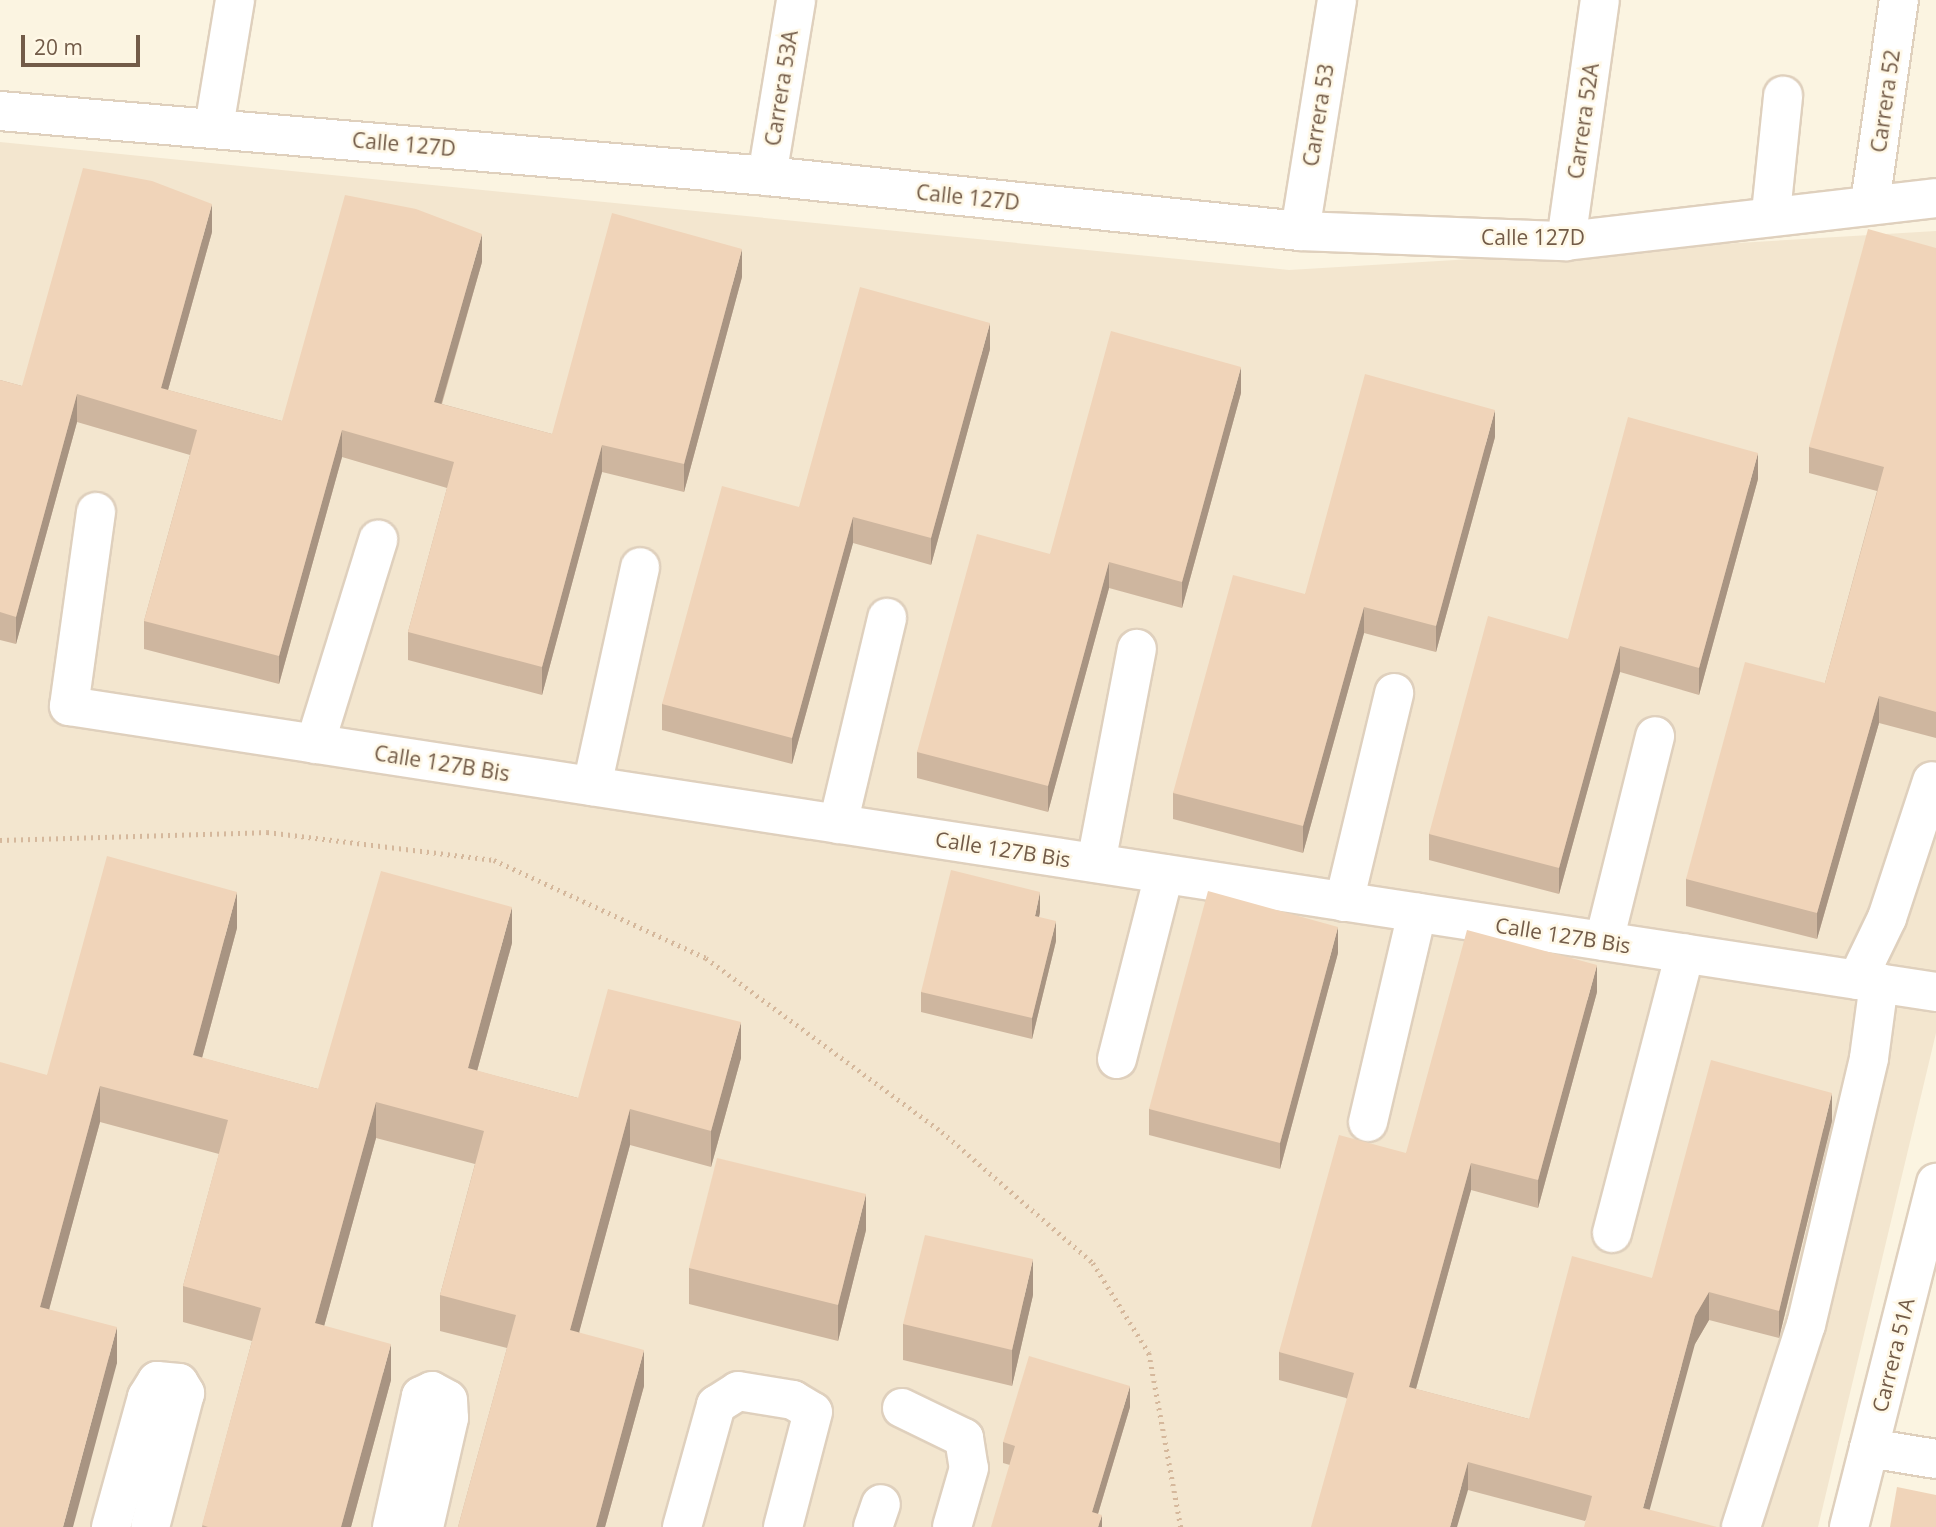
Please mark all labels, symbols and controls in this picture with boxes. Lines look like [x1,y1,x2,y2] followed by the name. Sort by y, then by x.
[24,21,144,65] scale bar
[759,28,803,148] street label: Carrera 53A
[34,33,83,61] text: 20 m
[1865,48,1905,154] street label: Carrera 52
[1562,61,1604,181] street label: Carrera 52A
[1297,62,1339,168] street label: Carrera 53
[351,127,457,161] street label: Calle 127D
[915,179,1021,215] street label: Calle 127D
[1481,224,1585,250] street label: Calle 127D
[373,740,511,786] street label: Calle 127B Bis
[934,826,1072,872] street label: Calle 127B Bis
[1494,912,1632,958] street label: Calle 127B Bis
[1867,1295,1919,1415] street label: Carrera 51A

